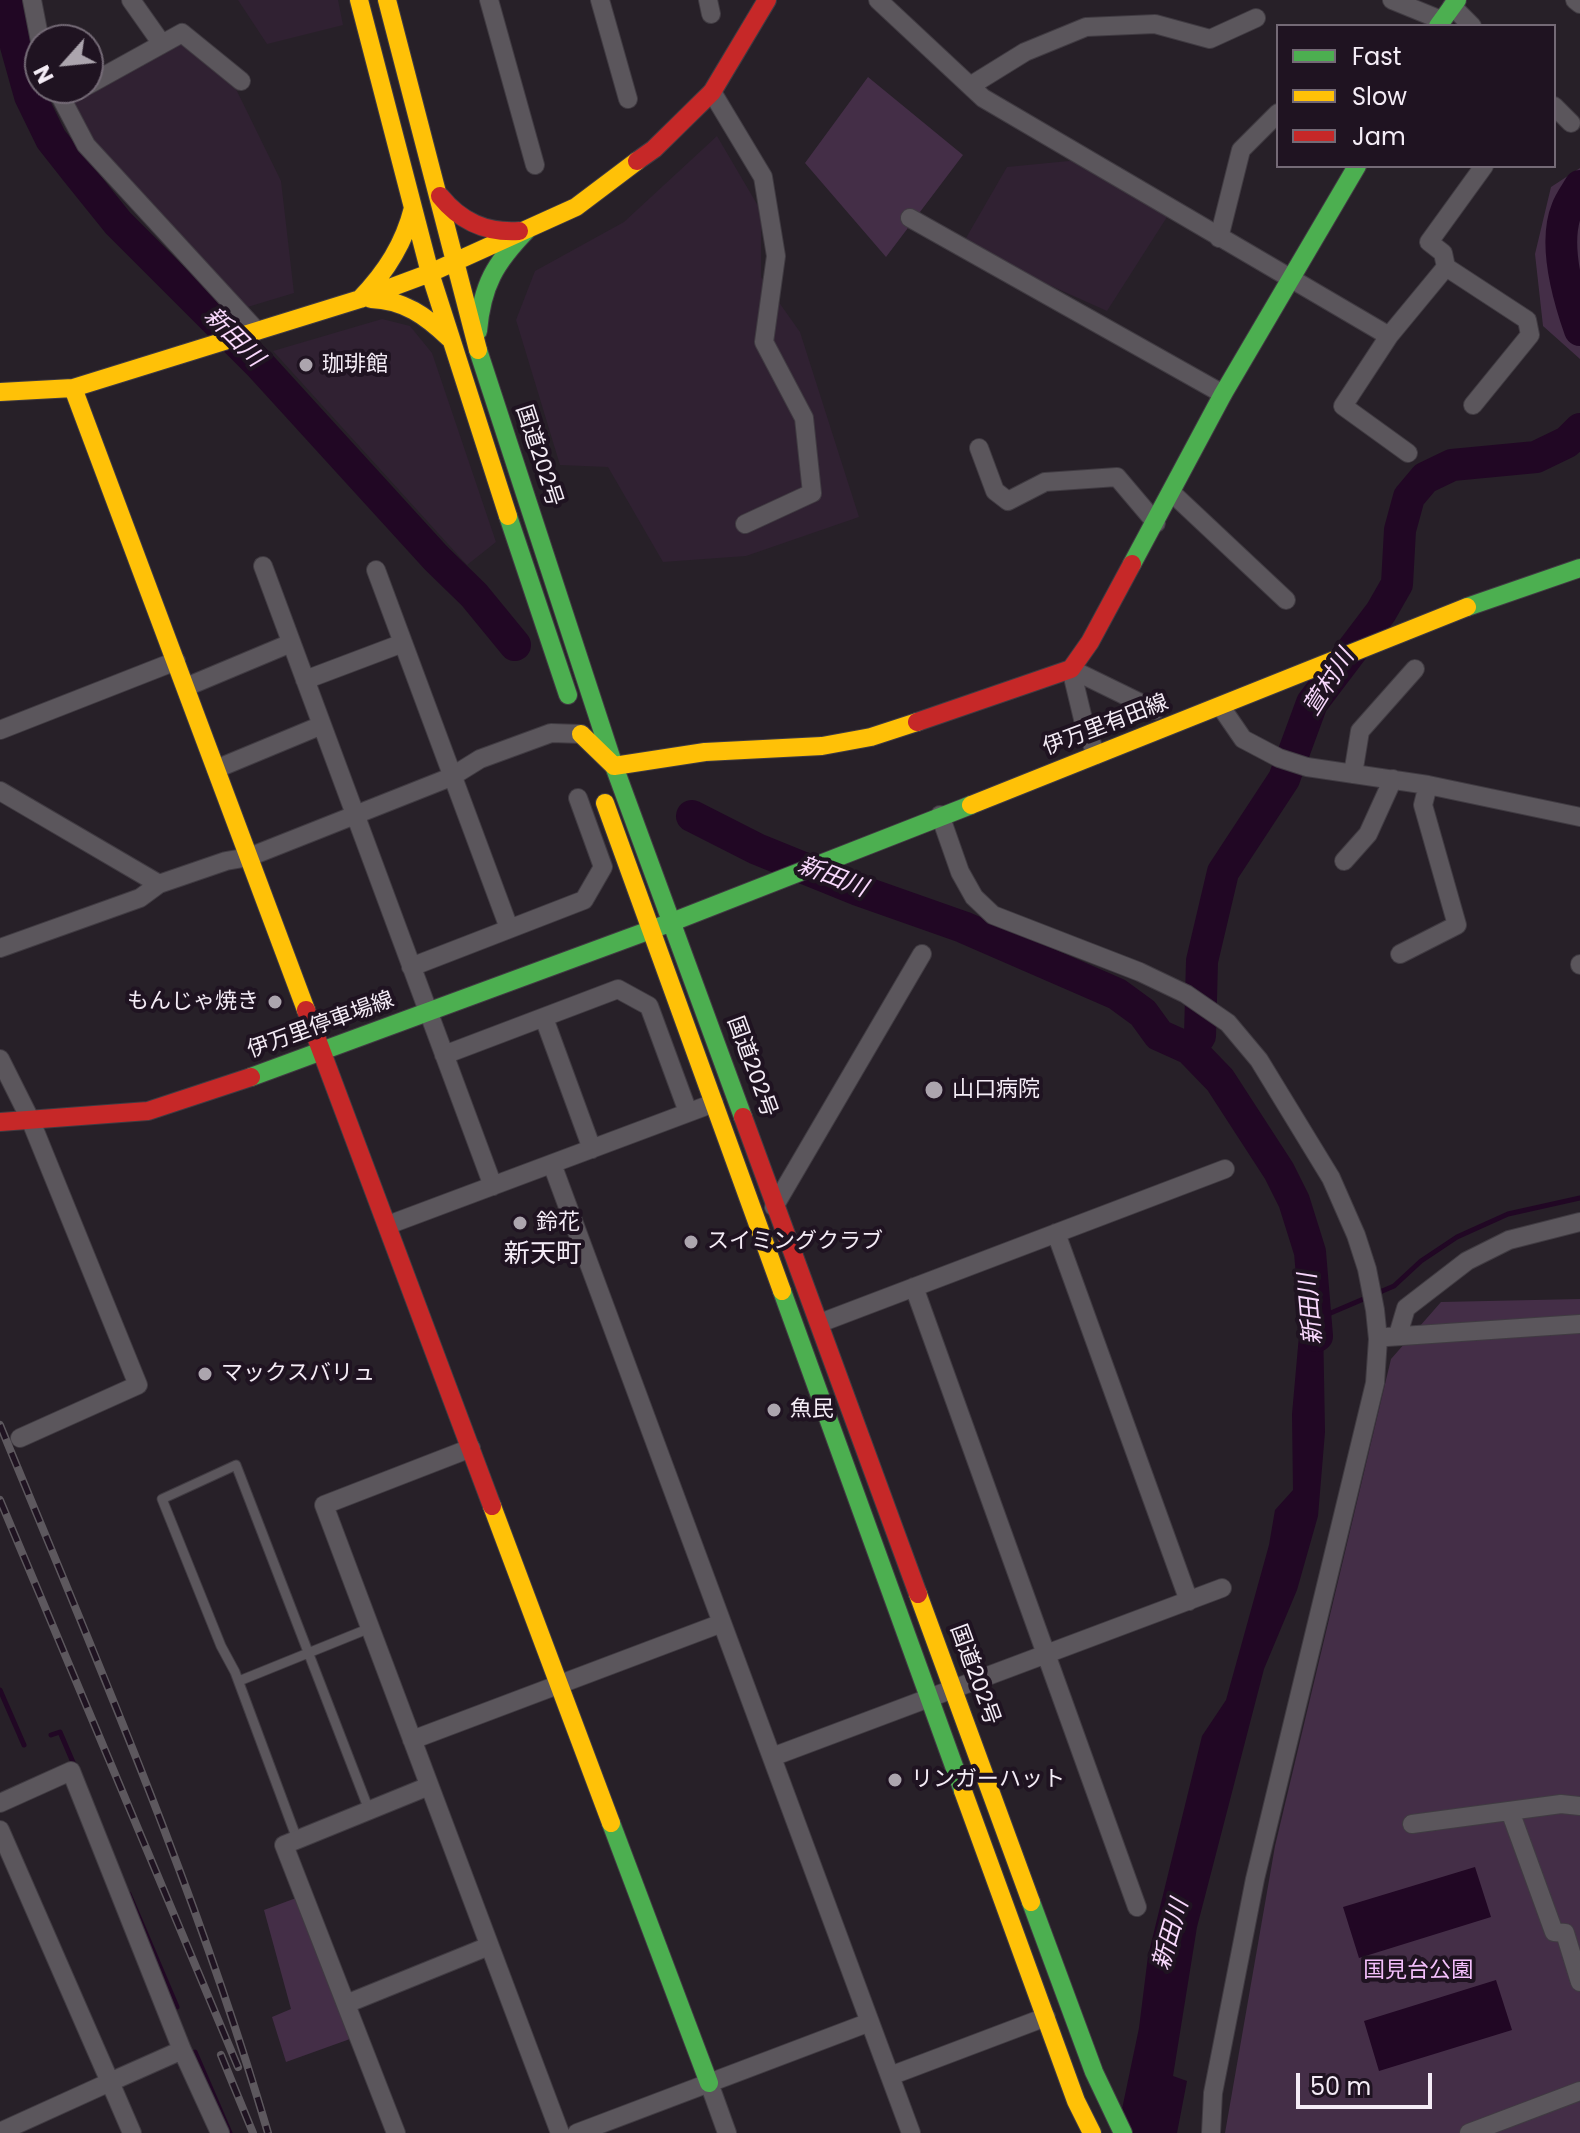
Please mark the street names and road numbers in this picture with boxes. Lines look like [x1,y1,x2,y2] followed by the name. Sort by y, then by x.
[509,402,567,510] street label: 国道202号
[1040,690,1172,762] street label: 伊万里有田線
[244,987,398,1065] street label: 伊万里停車場線
[721,1013,781,1121] street label: 国道202号
[944,1621,1004,1729] street label: 国道202号

